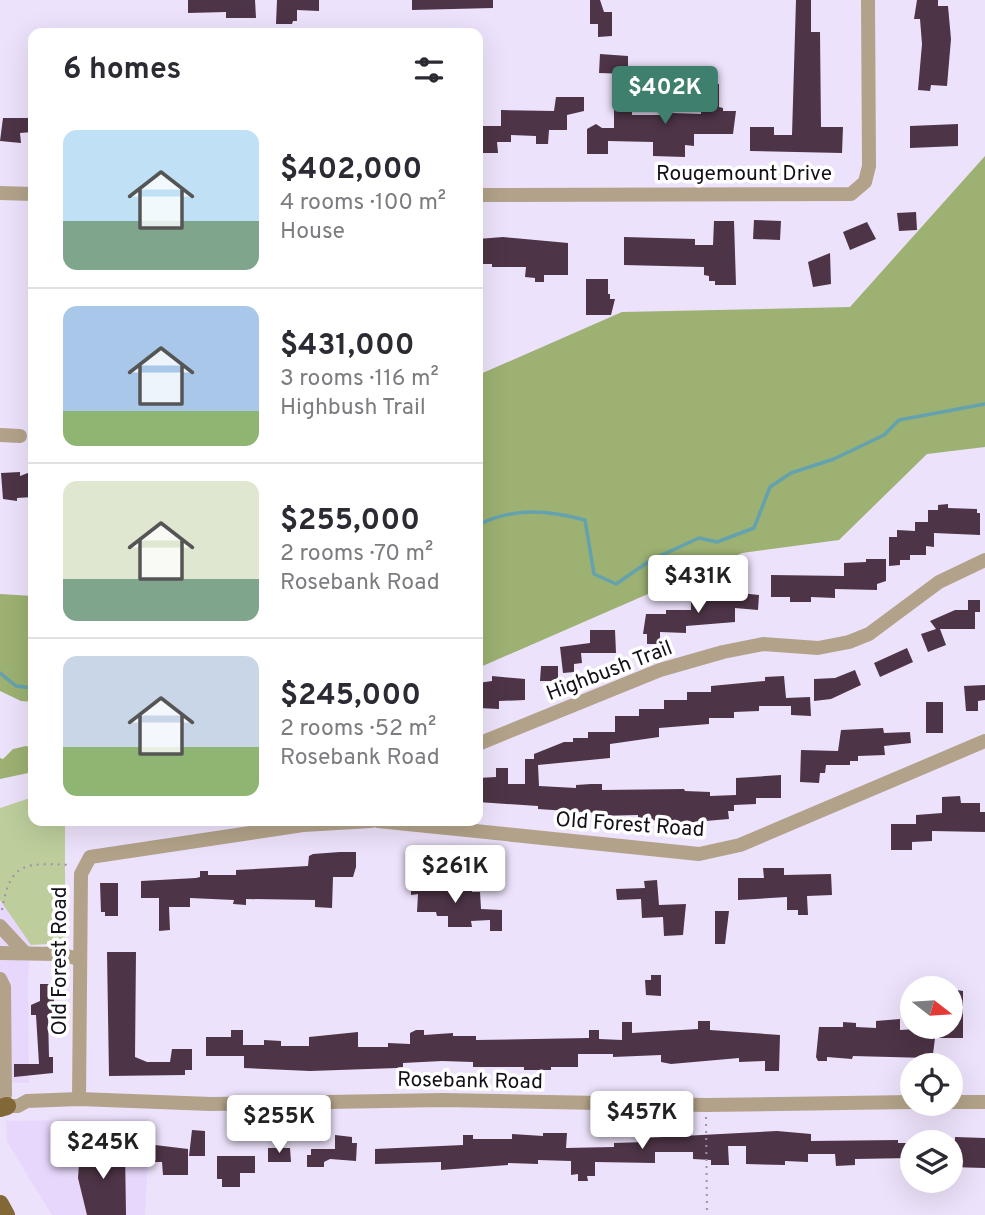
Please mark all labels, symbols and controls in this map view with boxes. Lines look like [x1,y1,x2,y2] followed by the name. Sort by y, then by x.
[410,51,448,89] icon: filters
[63,52,181,89] text: 6 homes
[616,66,714,126] pin: $402K
[628,74,702,103] text: $402K
[280,152,422,189] text: $402,000
[119,158,203,242] icon: home
[656,161,832,188] street label: Rougemount Drive
[280,189,446,218] text: 4 rooms · 100 m²
[280,218,345,247] text: House
[280,328,414,365] text: $431,000
[119,334,203,418] icon: home
[280,365,439,394] text: 3 rooms · 116 m²
[280,394,426,423] text: Highbush Trail
[280,503,420,540] text: $255,000
[119,509,203,593] icon: home
[280,540,433,569] text: 2 rooms · 70 m²
[649,556,747,615] pin: $431K
[664,563,732,592] text: $431K
[280,569,440,598] text: Rosebank Road
[543,635,677,708] street label: Highbush Trail
[280,678,421,715] text: $245,000
[119,684,203,768] icon: home
[280,715,436,744] text: 2 rooms · 52 m²
[280,744,440,773] text: Rosebank Road
[555,807,705,844] street label: Old Forest Road
[406,846,504,905] pin: $261K
[421,853,489,882] text: $261K
[47,886,74,1036] street label: Old Forest Road
[900,976,962,1040] north arrow
[900,976,963,1193] map controls
[900,1053,963,1116] button: locate
[397,1067,543,1096] street label: Rosebank Road
[593,1092,691,1151] pin: $457K
[230,1096,328,1155] pin: $255K
[606,1099,678,1128] text: $457K
[243,1103,315,1132] text: $255K
[54,1122,152,1181] pin: $245K
[66,1129,140,1158] text: $245K
[900,1130,963,1193] button: layers

